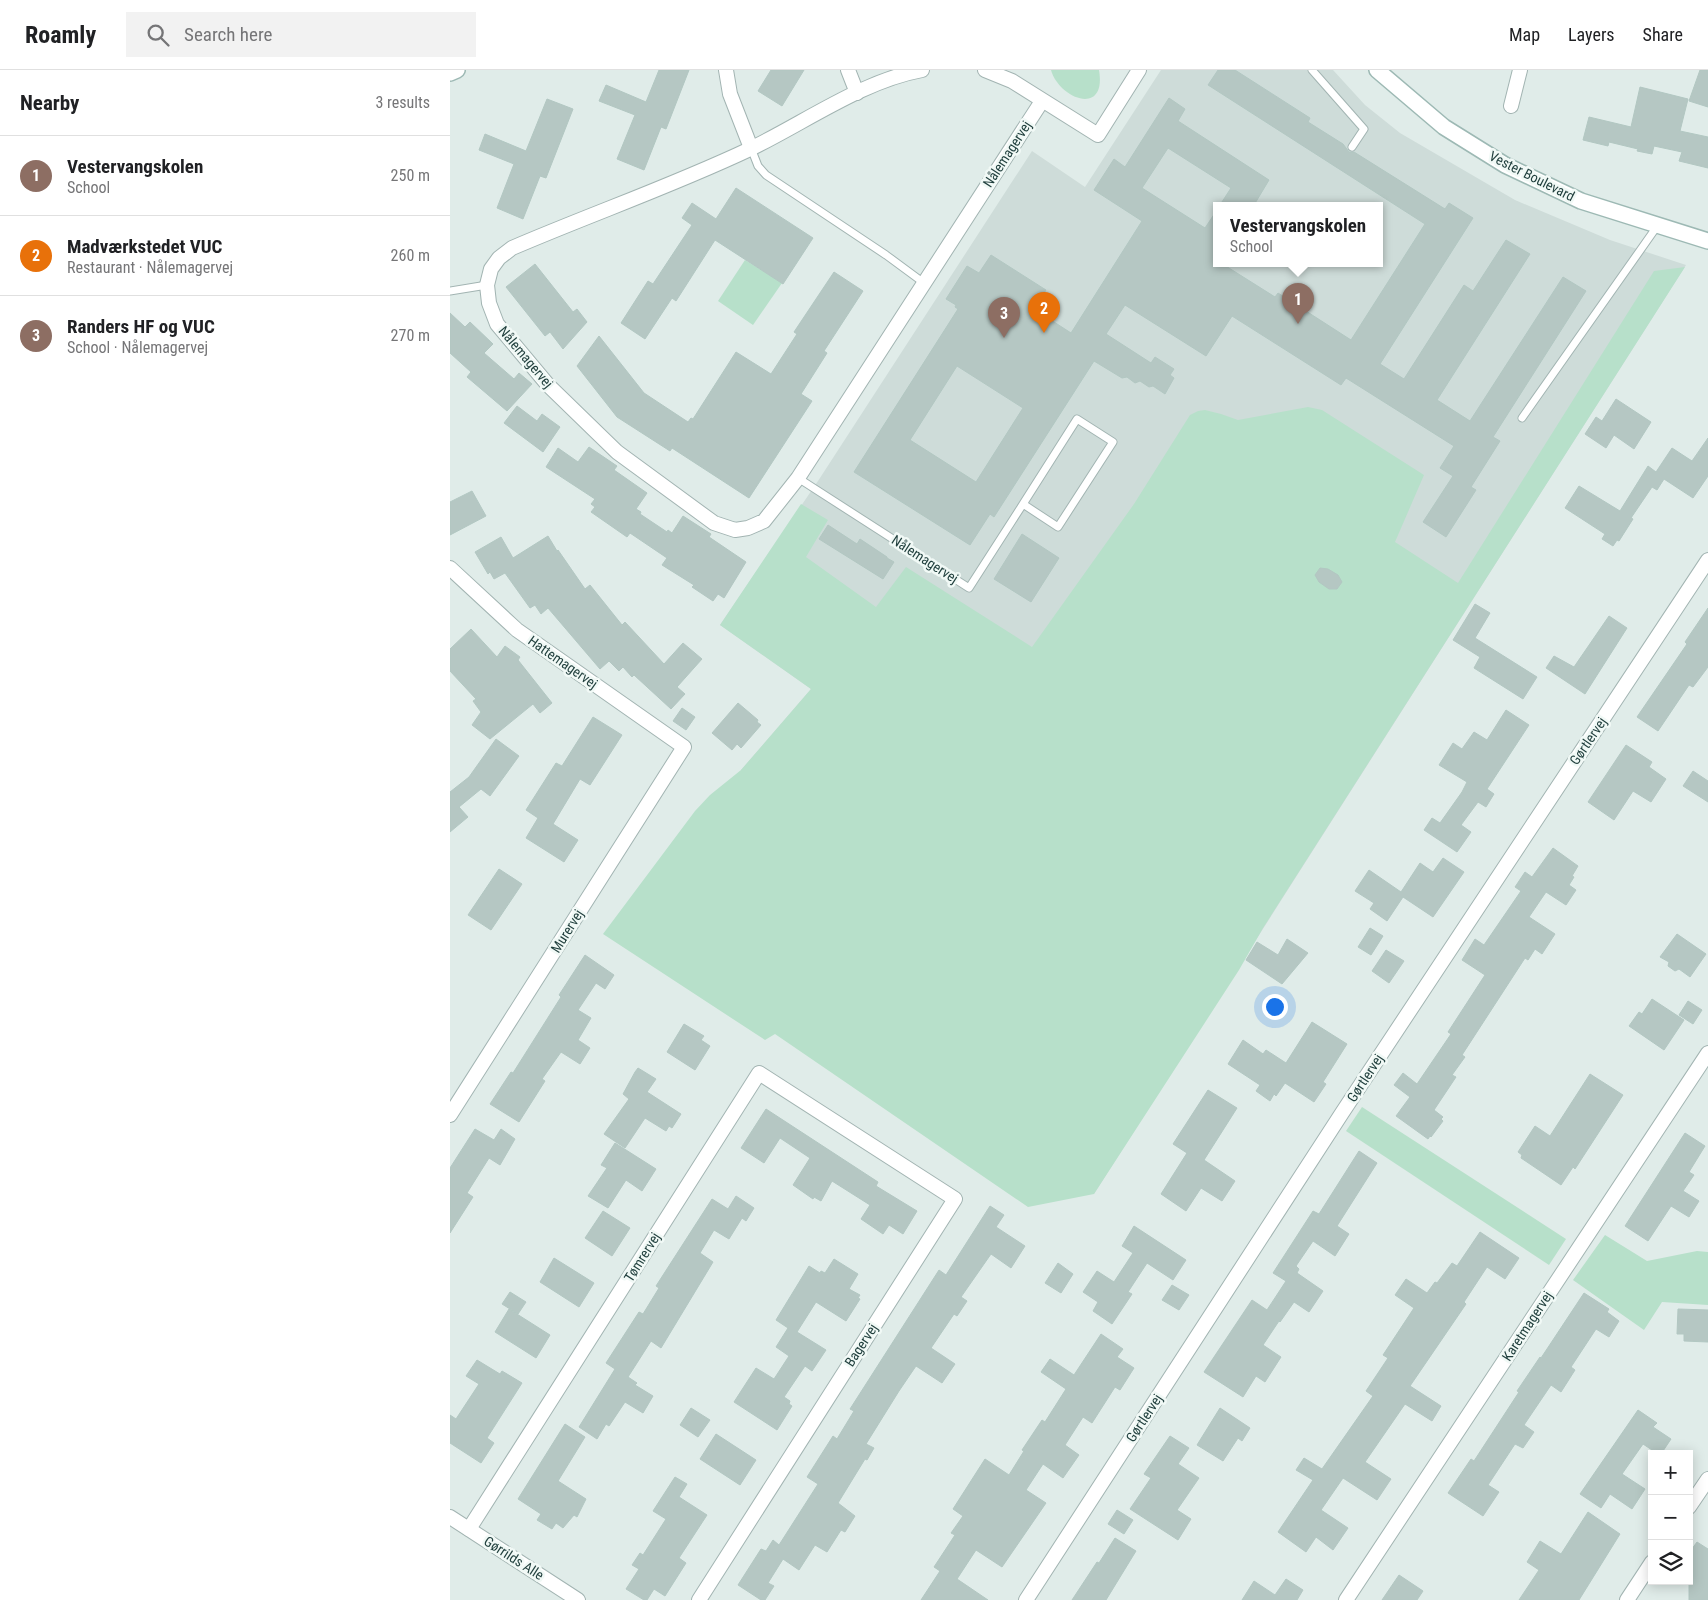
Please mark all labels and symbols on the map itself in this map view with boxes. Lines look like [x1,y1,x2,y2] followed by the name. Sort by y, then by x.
[980,118,1034,190] street label: Nålemagervej
[1487,148,1577,204] street label: Vester Boulevard
[1282,283,1314,324] pin: 1
[1028,292,1060,333] pin: 2
[988,297,1020,338] pin: 3
[495,323,557,391] street label: Nålemagervej
[889,532,961,586] street label: Nålemagervej
[525,632,601,692] street label: Hattemagervej
[1566,714,1610,768] street label: Gørtlervej
[547,906,587,956] street label: Murervej
[1262,994,1288,1020] your location
[1344,1051,1386,1105] street label: Gørtlervej
[621,1229,663,1285] street label: Tømrervej
[1499,1288,1555,1364] street label: Karetmagervej
[841,1321,881,1369] street label: Bagervej
[1123,1391,1165,1445] street label: Gørtlervej
[481,1533,547,1583] street label: Gørrilds Alle

